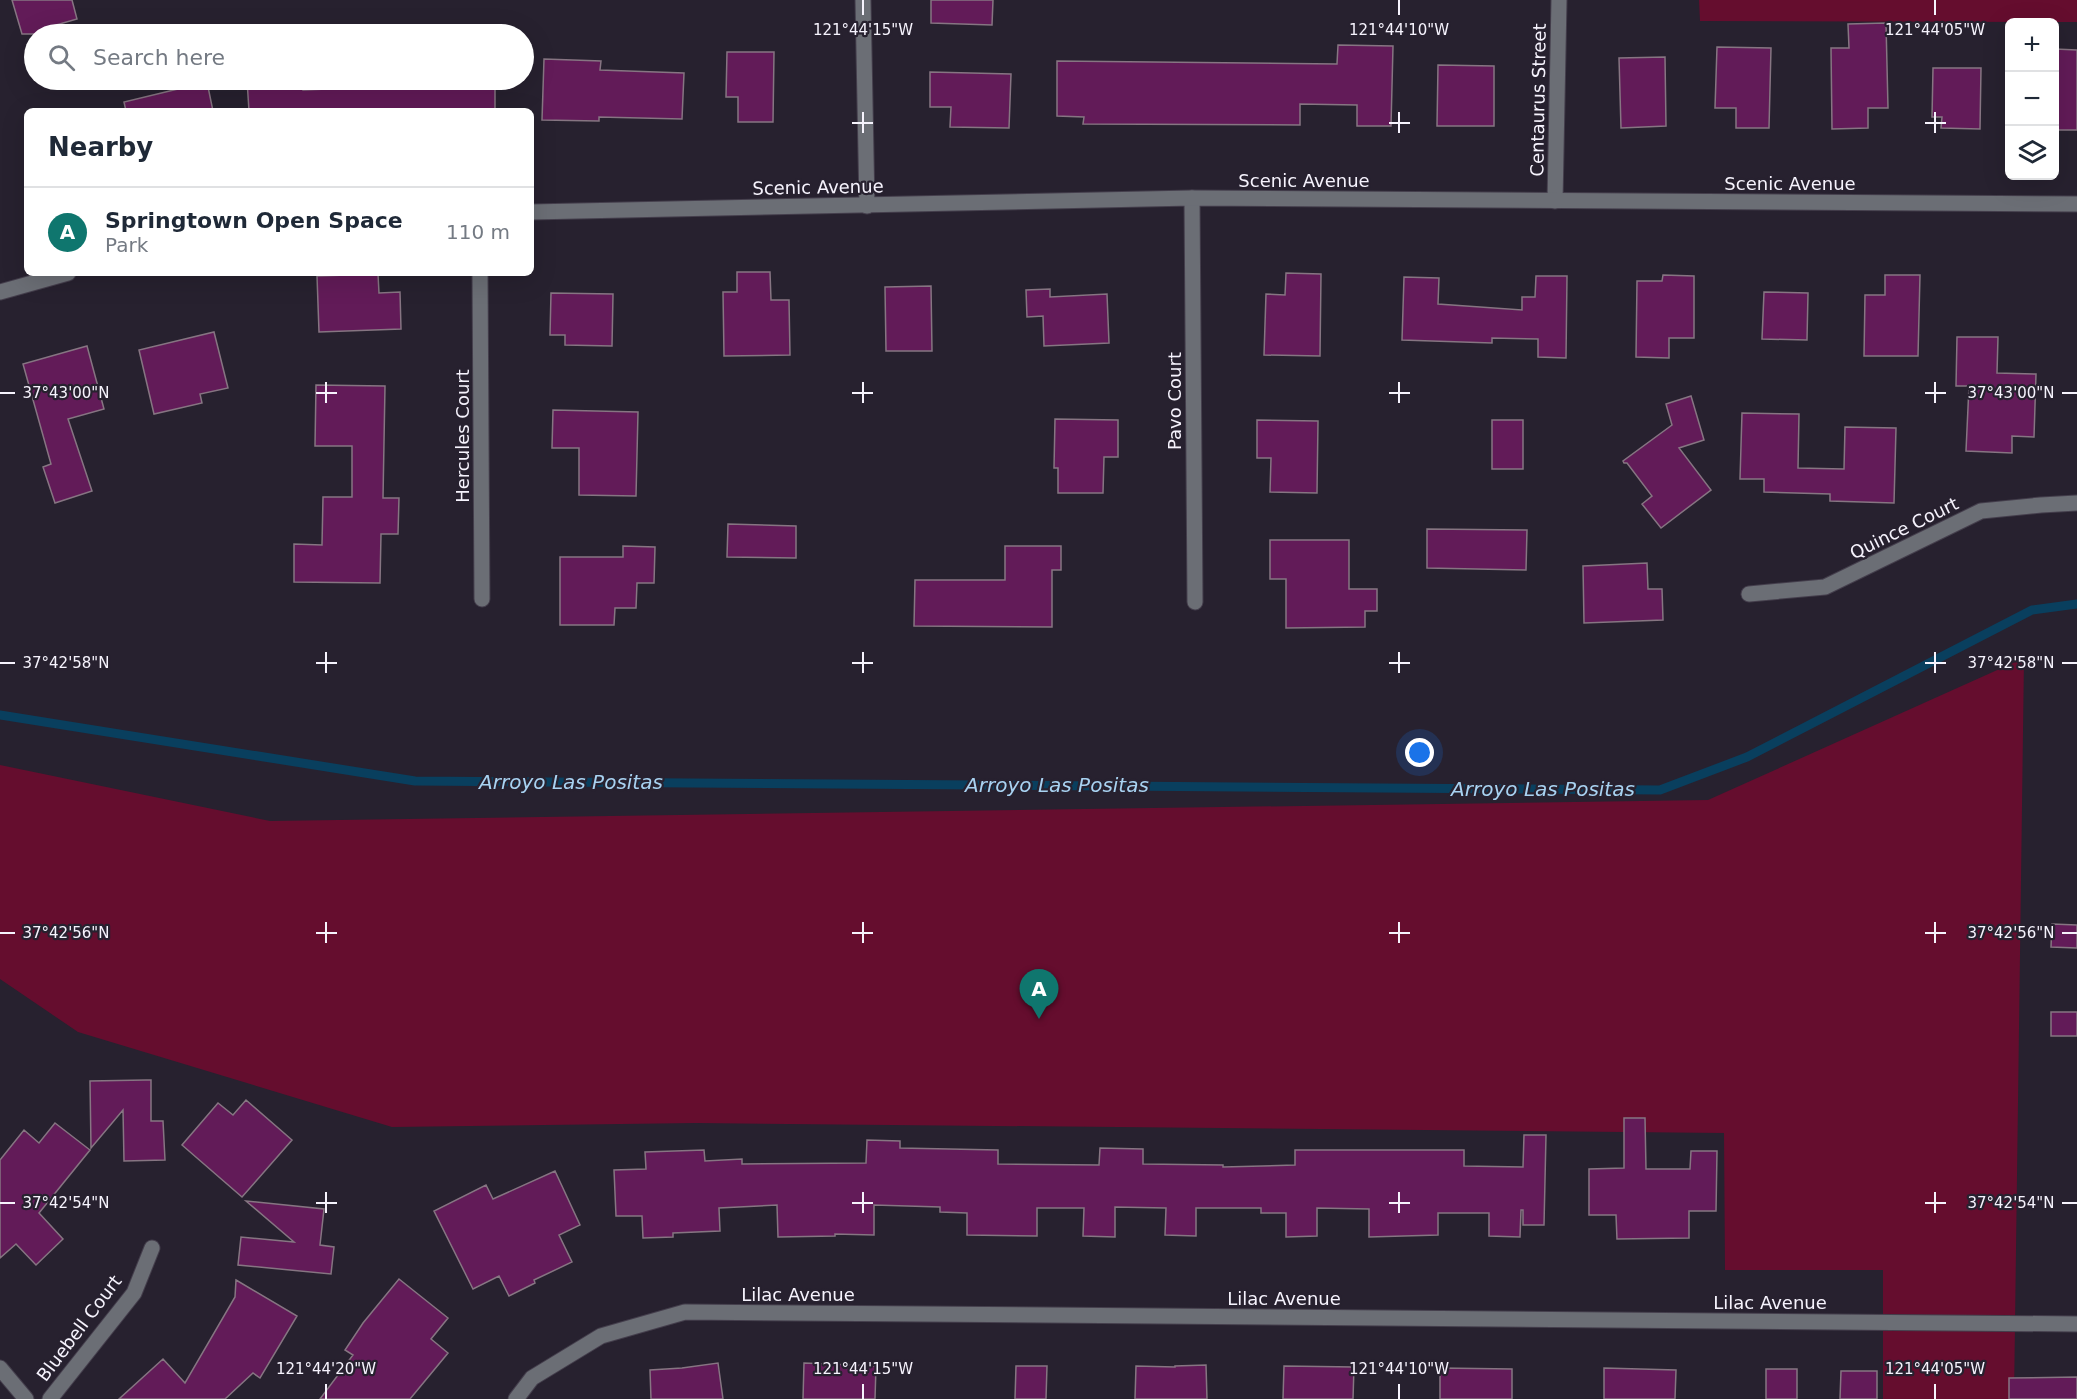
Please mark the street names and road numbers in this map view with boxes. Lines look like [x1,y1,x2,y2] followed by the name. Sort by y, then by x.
[1526,23,1550,177] street label: Centaurus Street
[1238,170,1370,191] street label: Scenic Avenue
[1724,173,1856,194] street label: Scenic Avenue
[752,175,884,199] street label: Scenic Avenue
[1164,352,1185,450] street label: Pavo Court
[452,369,473,503] street label: Hercules Court
[1846,493,1962,563] street label: Quince Court
[32,1271,126,1385] street label: Bluebell Court
[741,1284,855,1305] street label: Lilac Avenue
[1227,1288,1341,1309] street label: Lilac Avenue
[1713,1292,1827,1313] street label: Lilac Avenue

